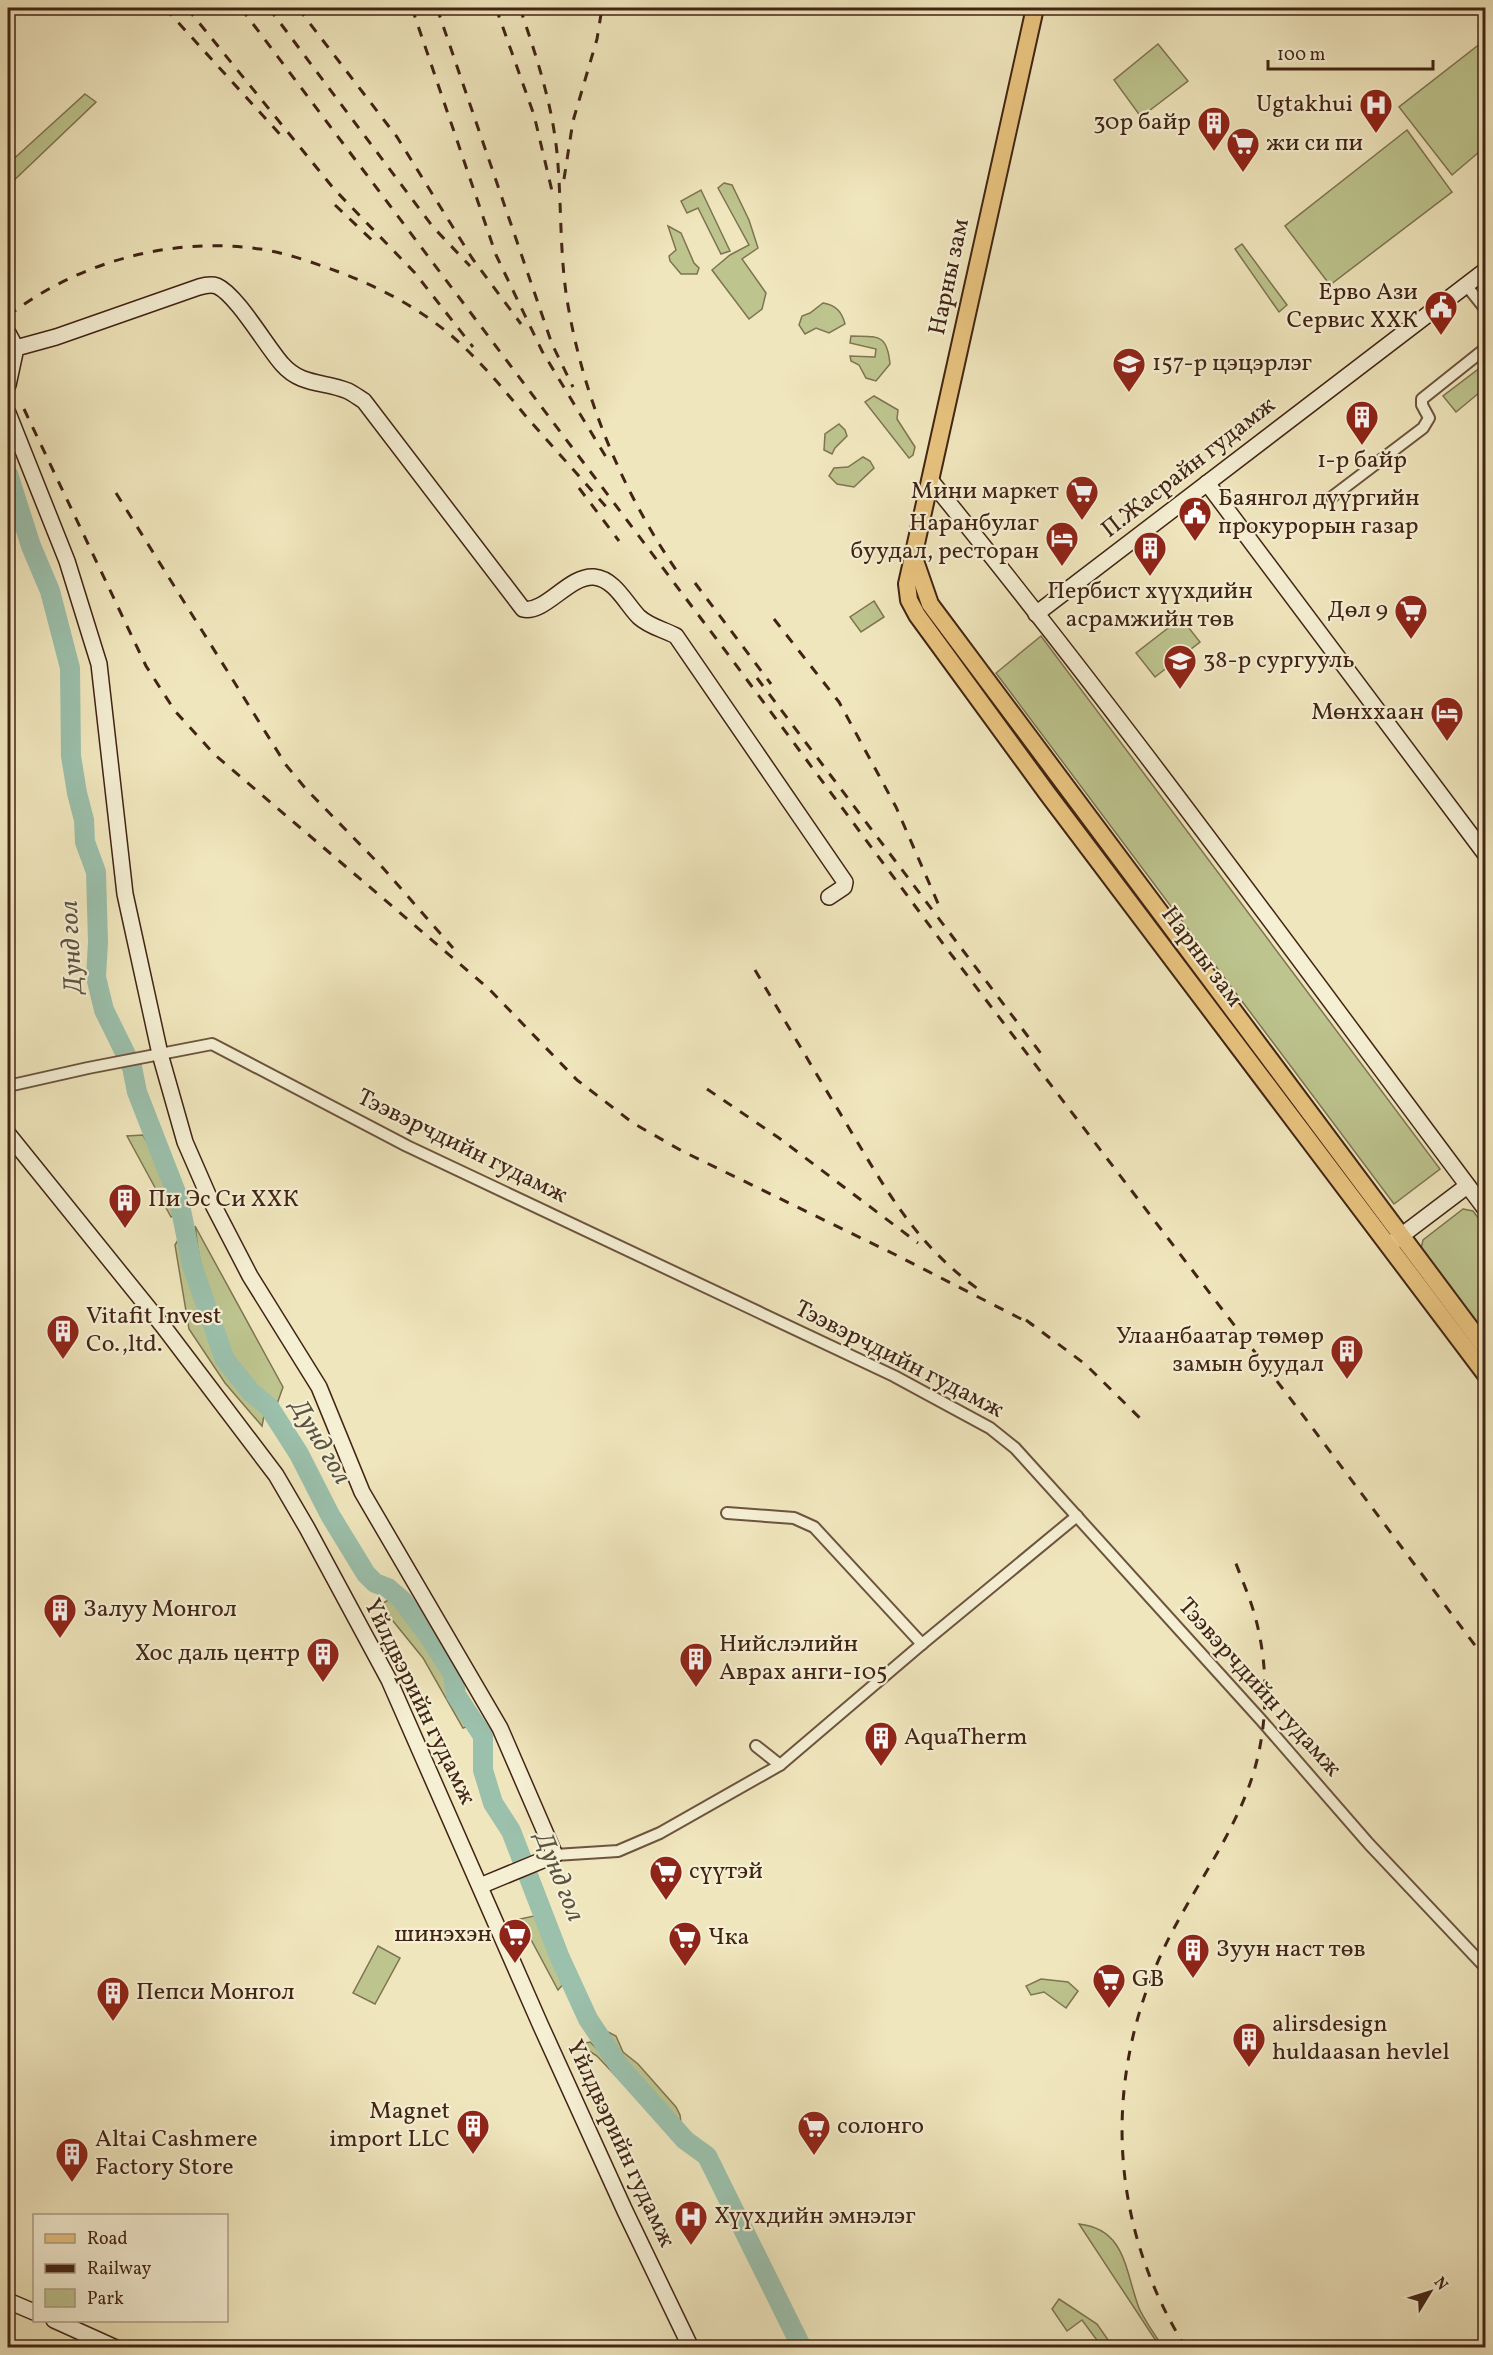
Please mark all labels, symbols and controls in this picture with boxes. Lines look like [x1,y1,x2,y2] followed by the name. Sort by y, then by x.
[1268,33,1433,71] scale bar
[1277,43,1326,68] text: 100 m
[1358,87,1394,134] hospital icon: Ugtakhui
[1256,88,1353,122] place label: Ugtakhui
[1196,105,1232,152] building icon: 30р байр
[1093,106,1191,140] place label: 30р байр
[1225,126,1261,173] supermarket icon: жи си пи
[1266,127,1363,161] place label: жи си пи
[921,216,979,338] street label: Нарны зам
[1287,276,1418,338] place label: Ерво Ази Сервис ХХК
[1423,289,1459,336] public building icon: Ерво Ази Сервис ХХК
[1111,346,1147,393] school or university icon: 157-р цэцэрлэг
[1152,347,1313,381] place label: 157-р цэцэрлэг
[1095,389,1283,547] street label: П.Жасрайн гудамж
[1344,399,1380,446] building icon: 1-р байр
[1317,444,1407,478] place label: 1-р байр
[1064,474,1100,521] supermarket icon: Мини маркет
[911,475,1059,509] place label: Мини маркет
[1218,482,1420,544] place label: Баянгол дүүргийн прокурорын газар
[1177,495,1213,542] public building icon: Баянгол дүүргийн прокурорын газар
[851,507,1040,569] place label: Наранбулаг буудал, ресторан
[1044,520,1080,567] hotel icon: Наранбулаг буудал, ресторан
[1132,530,1168,577] building icon: Пербист хүүхдийн асрамжийн төв
[1047,575,1253,637] place label: Пербист хүүхдийн асрамжийн төв
[1393,593,1429,640] supermarket icon: Дөл 9
[1327,594,1388,628] place label: Дөл 9
[1162,643,1198,690] school or university icon: 38-р сургууль
[1203,644,1355,678] place label: 38-р сургууль
[1429,695,1465,742] hotel icon: Мөнххаан
[1311,696,1424,730] place label: Мөнххаан
[52,899,93,997] water label: Дунд гол
[1152,900,1250,1014] street label: Нарны зам
[351,1081,573,1213] street label: Тээвэрчдийн гудамж
[107,1182,143,1229] building icon: Пи Эс Си ХХК
[148,1183,299,1217] place label: Пи Эс Си ХХК
[789,1293,1009,1427] street label: Тээвэрчдийн гудамж
[86,1300,222,1362] place label: Vitafit Invest Co.,ltd.
[45,1313,81,1360] building icon: Vitafit Invest Co.,ltd.
[1116,1320,1324,1382] place label: Улаанбаатар төмөр замын буудал
[1329,1333,1365,1380] building icon: Улаанбаатар төмөр замын буудал
[279,1391,359,1491] water label: Дунд гол
[1169,1591,1349,1785] street label: Тээвэрчдийн гудамж
[42,1592,78,1639] building icon: Залуу Монгол
[83,1593,237,1627] place label: Залуу Монгол
[354,1593,484,1811] street label: Yйлдвэрийн гудамж
[719,1628,888,1690] place label: Нийслэлийн Аврах анги-105
[305,1636,341,1683] building icon: Хос даль центр
[135,1637,300,1671] place label: Хос даль центр
[678,1641,714,1688] building icon: Нийслэлийн Аврах анги-105
[863,1720,899,1767] building icon: AquaTherm
[904,1721,1027,1755] place label: AquaTherm
[524,1825,593,1927] water label: Дунд гол
[648,1854,684,1901] supermarket icon: сүүтэй
[689,1855,763,1889] place label: сүүтэй
[497,1917,533,1964] supermarket icon: шинэхэн
[394,1918,492,1952] place label: шинэхэн
[667,1920,703,1967] supermarket icon: Чка
[708,1921,750,1955] place label: Чка
[1175,1932,1211,1979] building icon: Зуун наст төв
[1216,1933,1366,1967] place label: Зуун наст төв
[1091,1962,1127,2009] supermarket icon: GB
[1132,1963,1165,1997] place label: GB
[95,1975,131,2022] building icon: Пепси Монгол
[136,1976,295,2010] place label: Пепси Монгол
[1272,2008,1450,2070] place label: alirsdesign huldaasan hevlel
[1231,2021,1267,2068] building icon: alirsdesign huldaasan hevlel
[557,2035,683,2253] street label: Yйлдвэрийн гудамж
[329,2095,450,2157] place label: Magnet import LLC
[455,2108,491,2155] building icon: Magnet import LLC
[796,2109,832,2156] supermarket icon: солонго
[837,2110,924,2144] place label: солонго
[95,2123,258,2185] place label: Altai Cashmere Factory Store
[54,2136,90,2183] building icon: Altai Cashmere Factory Store
[673,2199,709,2246] hospital icon: Хүүхдийн эмнэлэг
[714,2200,916,2234] place label: Хүүхдийн эмнэлэг
[33,2214,228,2322] legend
[87,2227,128,2252] text: Road
[87,2257,151,2282] text: Railway
[1400,2262,1460,2322] north arrow
[1428,2273,1453,2296] text: N
[87,2287,124,2312] text: Park

